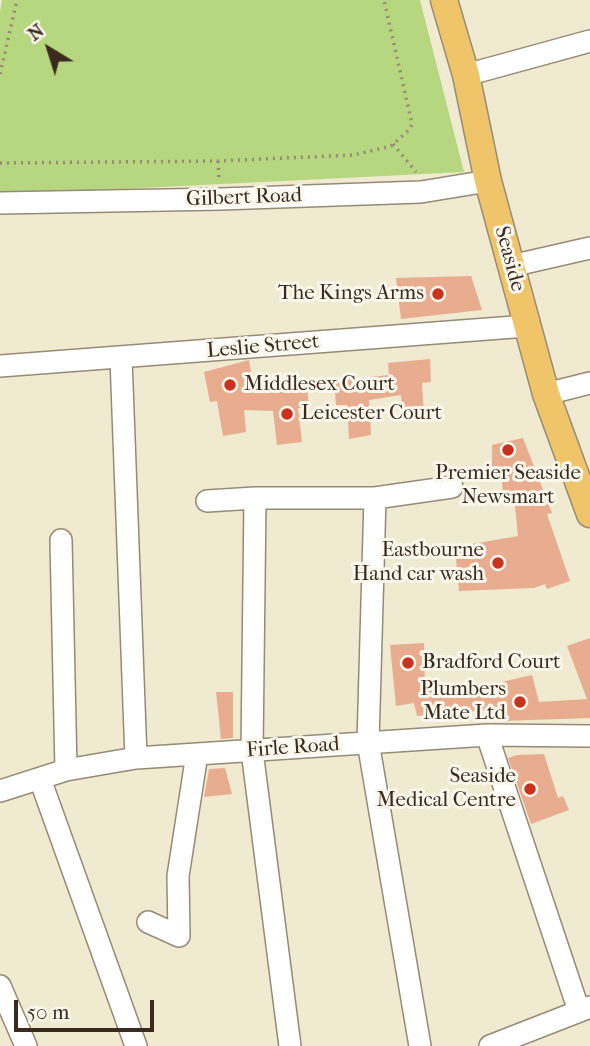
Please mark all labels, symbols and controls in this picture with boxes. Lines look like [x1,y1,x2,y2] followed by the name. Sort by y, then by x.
[14,14,84,84] north arrow
[24,19,49,46] text: N
[186,183,302,213] street label: Gilbert Road
[488,224,530,294] street label: Seaside
[278,281,424,307] place label: The Kings Arms
[430,286,446,302] marker: The Kings Arms
[206,330,320,364] street label: Leslie Street
[244,372,395,398] place label: Middlesex Court
[222,377,238,393] marker: Middlesex Court
[301,401,442,427] place label: Leicester Court
[279,406,295,422] marker: Leicester Court
[500,442,516,458] marker: Premier Seaside Newsmart
[435,461,581,511] place label: Premier Seaside Newsmart
[353,538,484,588] place label: Eastbourne Hand car wash
[490,555,506,571] marker: Eastbourne Hand car wash
[422,650,560,676] place label: Bradford Court
[400,655,416,671] marker: Bradford Court
[420,677,506,727] place label: Plumbers Mate Ltd
[512,694,528,710] marker: Plumbers Mate Ltd
[245,732,341,764] street label: Firle Road
[377,764,516,814] place label: Seaside Medical Centre
[522,781,538,797] marker: Seaside Medical Centre
[18,986,158,1030] scale bar
[27,1000,70,1024] text: 50 m

